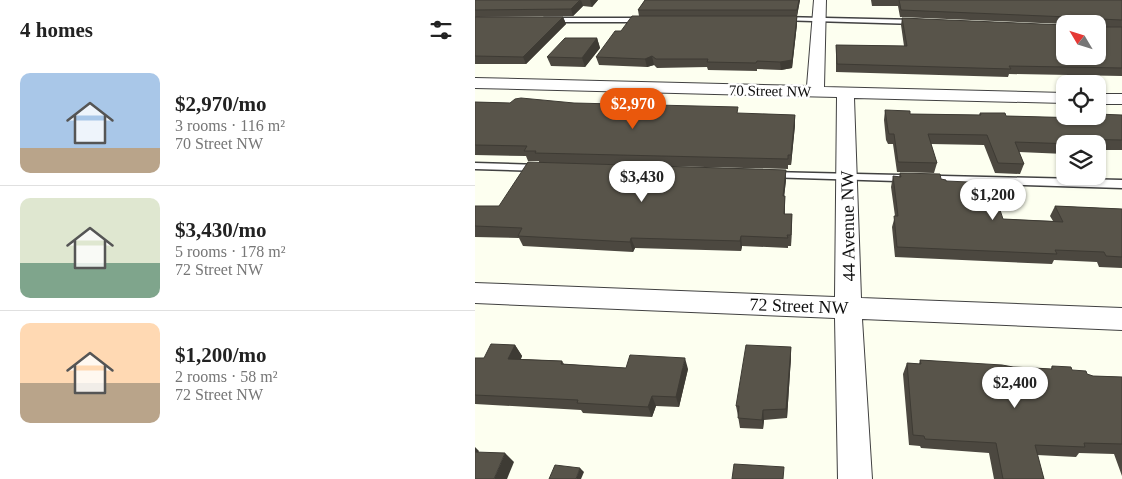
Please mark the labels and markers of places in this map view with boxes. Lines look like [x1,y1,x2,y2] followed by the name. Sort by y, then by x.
[592,88,674,130] pin: $2,970
[601,160,683,203] pin: $3,430
[952,178,1034,221] pin: $1,200
[974,366,1056,409] pin: $2,400

